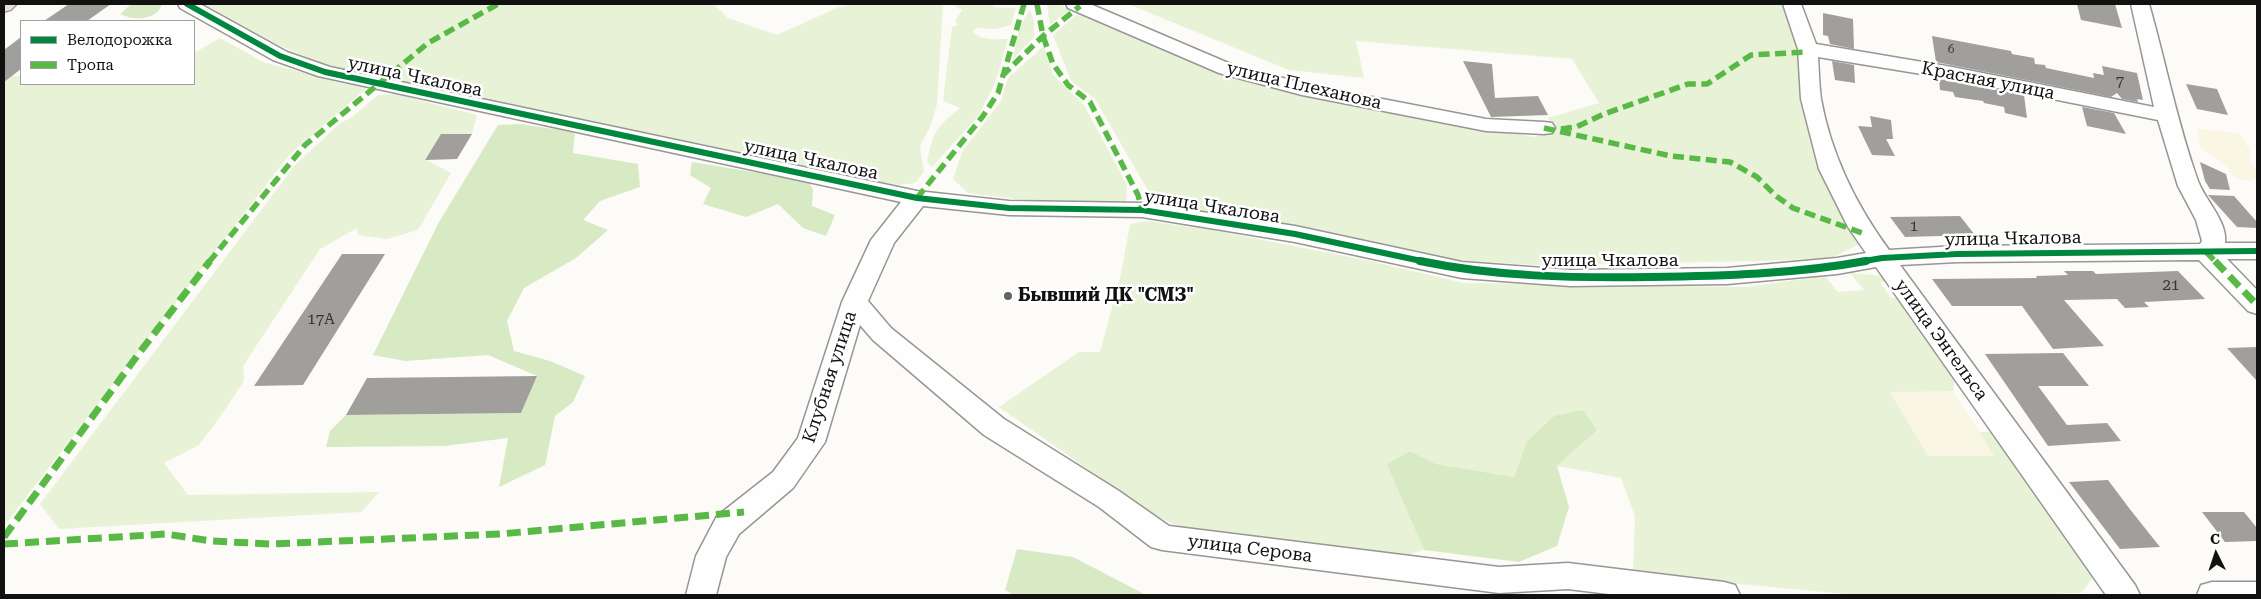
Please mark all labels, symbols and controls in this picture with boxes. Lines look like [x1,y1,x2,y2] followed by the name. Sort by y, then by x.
[20,20,195,85] legend
[67,31,172,49] text: Велодорожка
[1948,42,1954,56] house number: 6
[346,52,484,102] street label: улица Чкалова
[67,56,114,74] text: Тропа
[1920,57,2056,105] street label: Красная улица
[1224,58,1384,114] street label: улица Плеханова
[2116,73,2124,91] house number: 7
[742,135,880,185] street label: улица Чкалова
[1143,186,1281,228] street label: улица Чкалова
[1910,218,1918,236] house number: 1
[1944,227,2082,251] street label: улица Чкалова
[1542,250,1678,272] street label: улица Чкалова
[1890,275,1992,405] street label: улица Энгельса
[2163,277,2179,295] house number: 21
[1018,285,1194,307] place label: Бывший ДК "СМЗ"
[1002,290,1014,302] marker: Бывший ДК "СМЗ"
[798,308,862,446] street label: Клубная улица
[307,311,335,329] house number: 17А
[2191,529,2241,579] north arrow
[1187,531,1313,567] street label: улица Серова
[2210,531,2220,547] text: С

